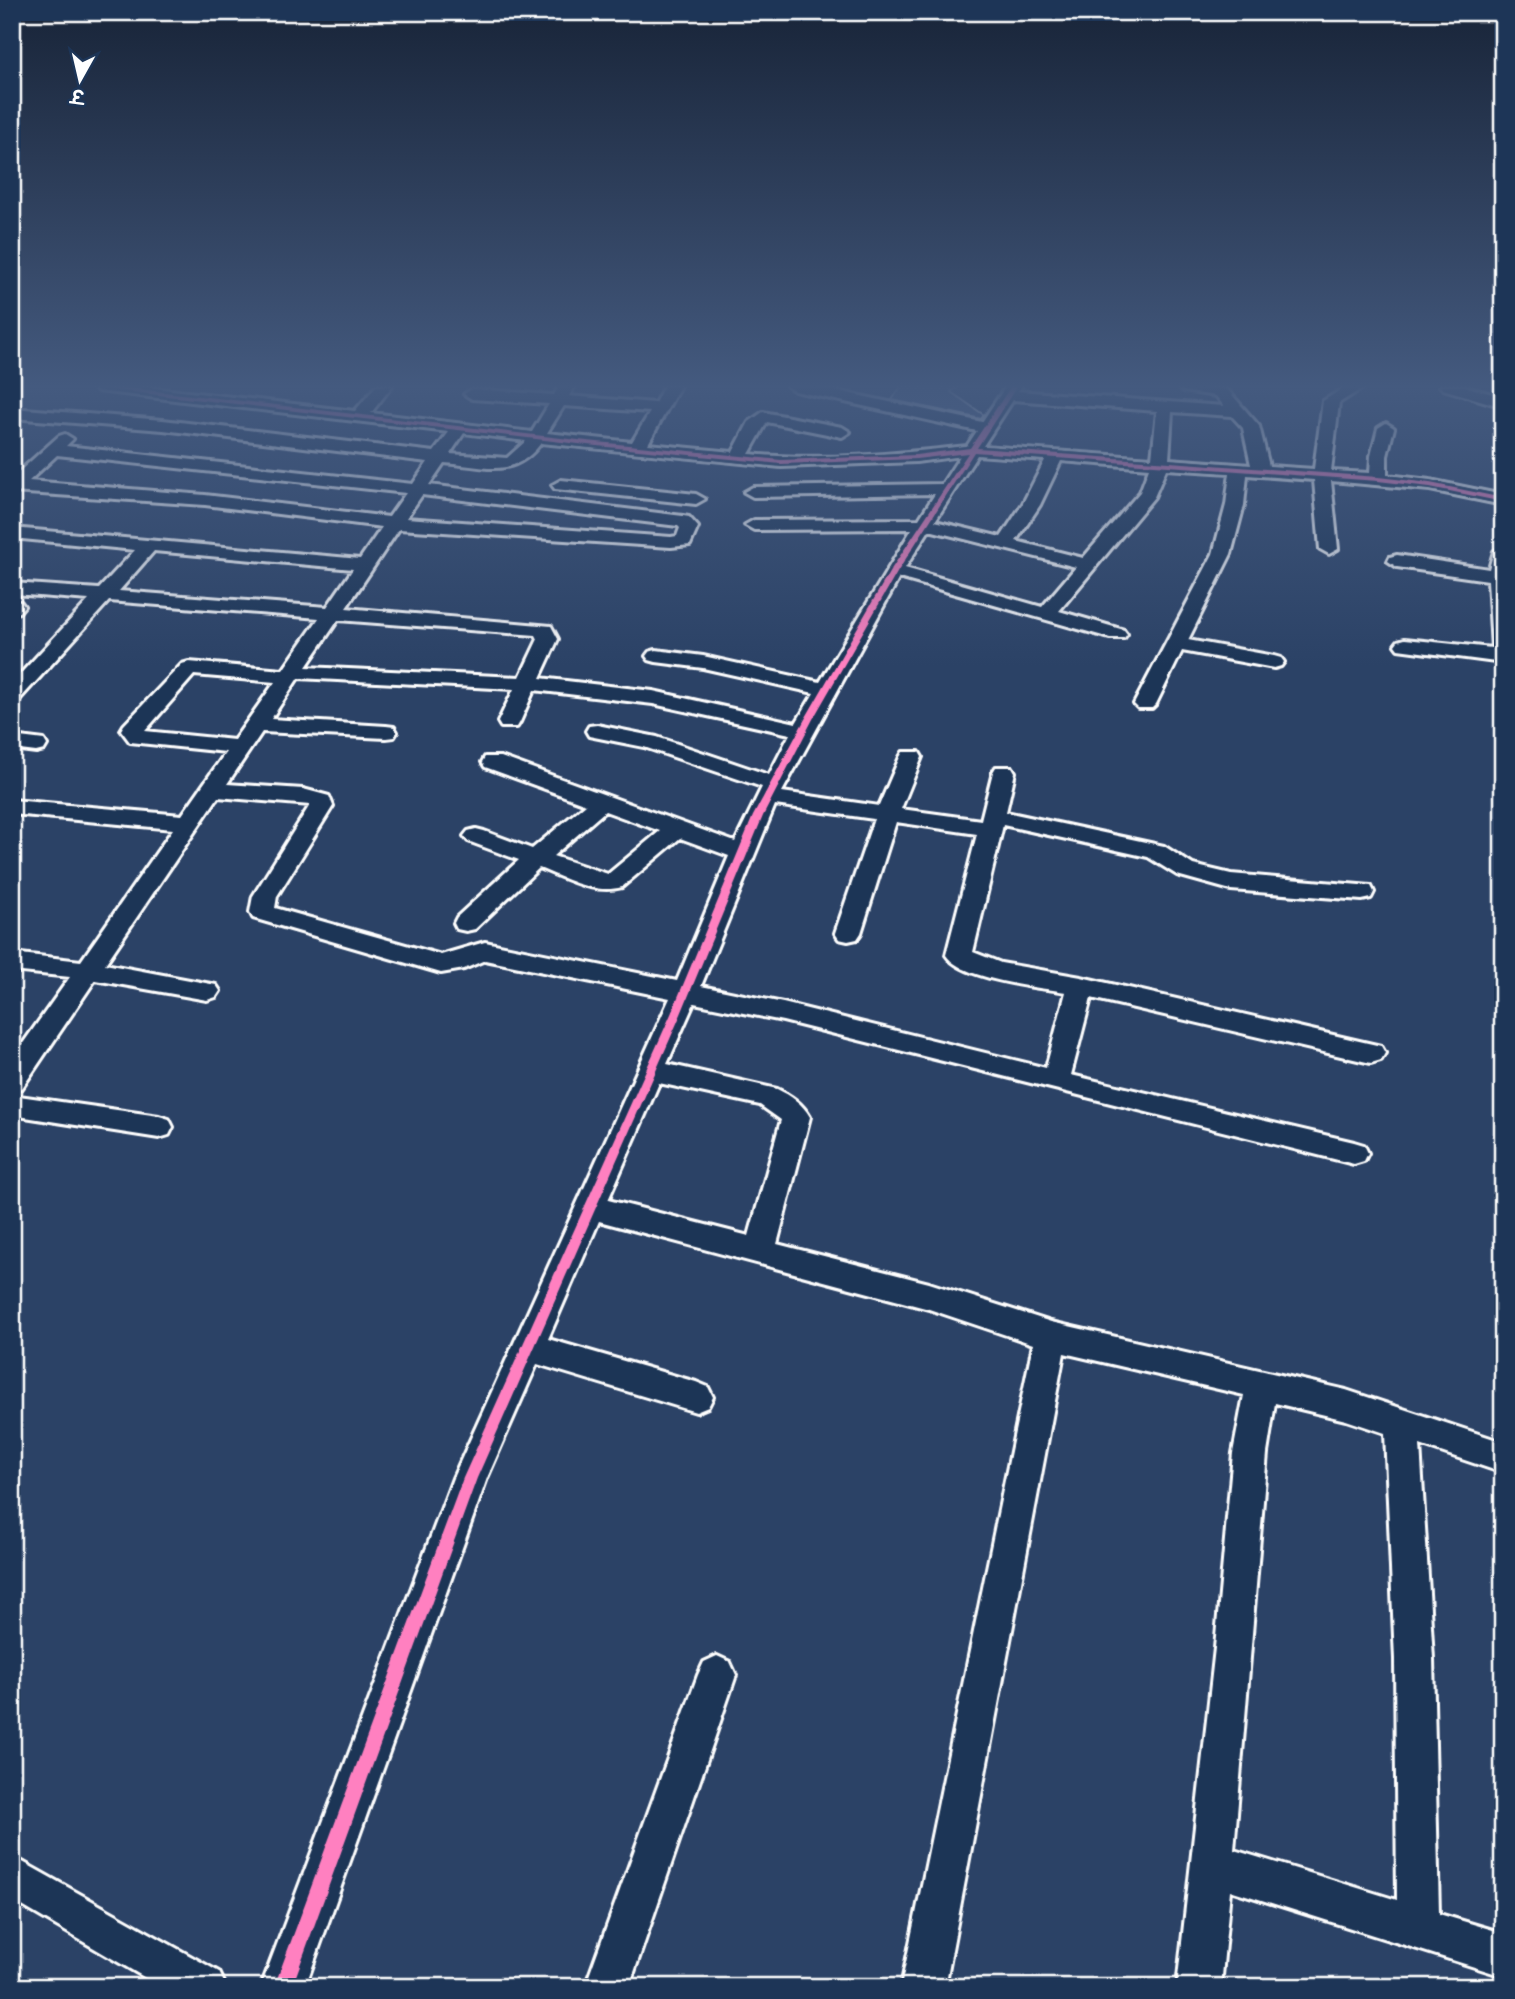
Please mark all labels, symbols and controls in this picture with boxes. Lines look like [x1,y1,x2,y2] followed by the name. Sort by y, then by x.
[46,46,116,116] north arrow
[67,83,88,113] text: उ

